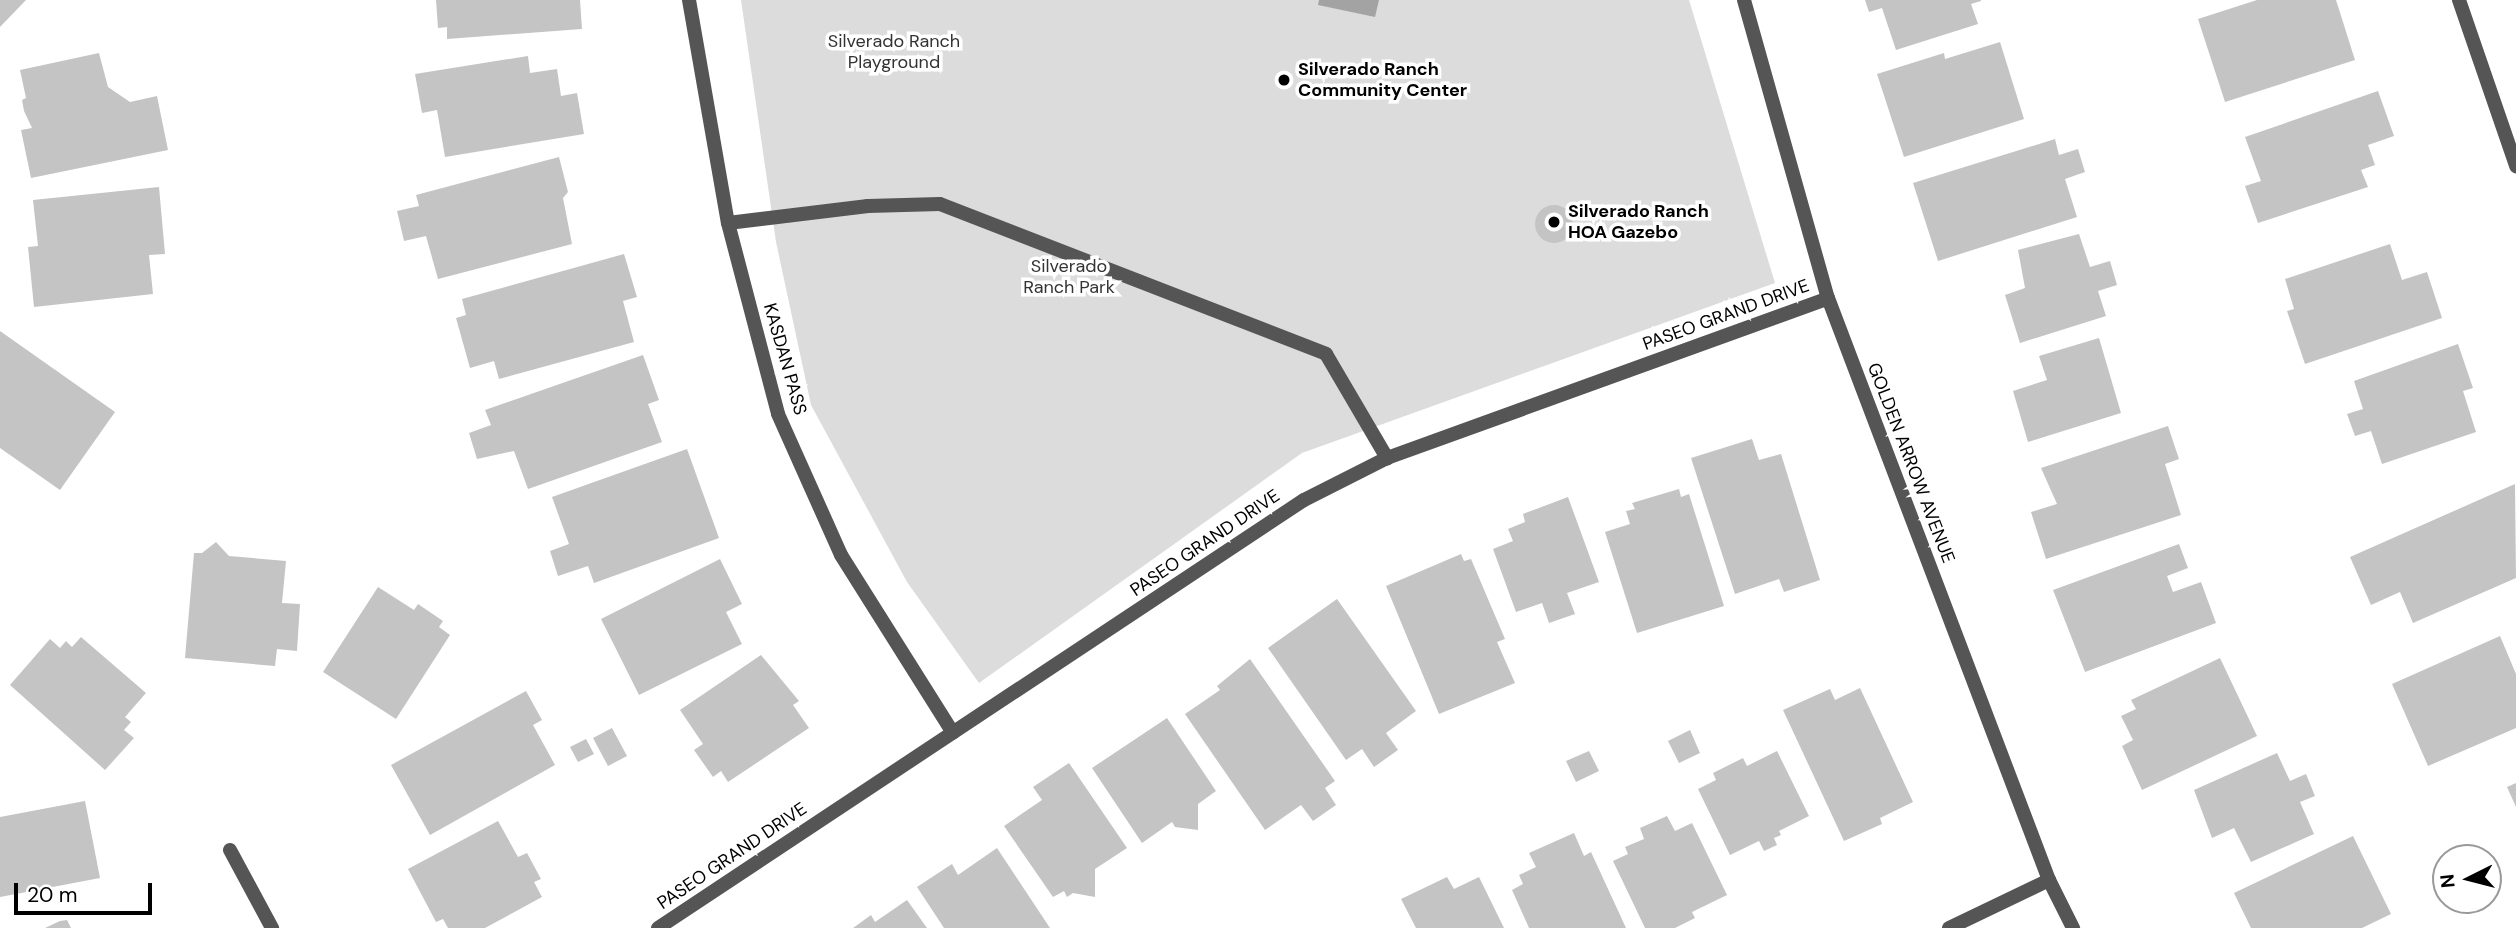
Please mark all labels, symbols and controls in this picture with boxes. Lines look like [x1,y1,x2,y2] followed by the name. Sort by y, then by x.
[828,31,960,74] park label: Silverado Ranch Playground
[1298,59,1467,102] place label: Silverado Ranch Community Center
[1276,72,1292,88] marker: Silverado Ranch Community Center
[1568,201,1709,244] place label: Silverado Ranch HOA Gazebo
[1546,214,1562,230] marker: Silverado Ranch HOA Gazebo
[1023,256,1115,298] park label: Silverado Ranch Park
[1640,275,1812,355] street label: PASEO GRAND DRIVE
[759,301,811,417] street label: KASDAN PASS
[1863,360,1959,566] street label: GOLDEN ARROW AVENUE
[1126,485,1284,601] street label: PASEO GRAND DRIVE
[653,798,811,914] street label: PASEO GRAND DRIVE
[2432,844,2502,914] north arrow
[18,869,156,913] scale bar
[2434,873,2461,889] text: N
[27,881,78,909] text: 20 m

